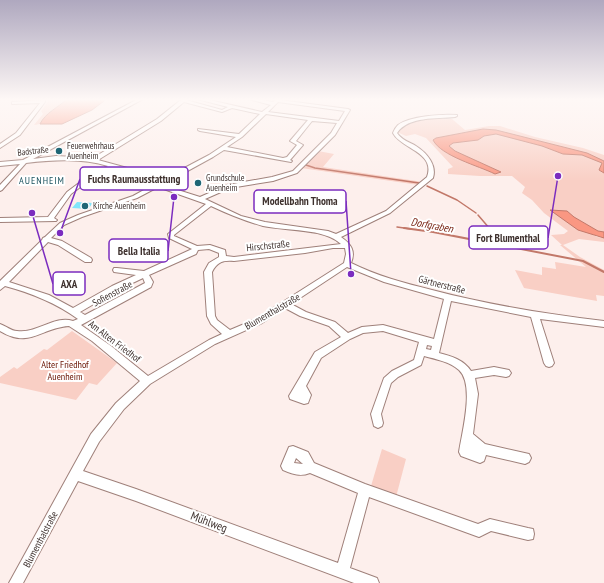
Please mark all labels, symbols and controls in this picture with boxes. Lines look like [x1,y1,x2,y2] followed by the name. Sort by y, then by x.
[67,140,114,161] place label: Feuerwehrhaus Auenheim
[17,143,49,158] street label: Badstraße
[54,146,64,156] marker: Feuerwehrhaus Auenheim
[80,167,188,190] callout: Fuchs Raumausstattung
[88,172,180,186] text: Fuchs Raumausstattung
[206,172,245,193] place label: Grundschule Auenheim
[19,174,65,187] district label: AUENHEIM
[193,178,203,188] marker: Grundschule Auenheim
[254,190,346,213] callout: Modellbahn Thoma
[262,194,338,208] text: Modellbahn Thoma
[93,200,146,211] place label: Kirche Auenheim
[80,201,90,211] marker: Kirche Auenheim
[410,214,455,236] water label: Dorfgraben
[469,226,548,249] callout: Fort Blumenthal
[476,231,540,245] text: Fort Blumenthal
[246,237,290,254] street label: Hirschstraße
[109,239,168,262] callout: Bella Italia
[118,244,161,258] text: Bella Italia
[53,272,85,295] callout: AXA
[417,272,467,297] street label: Gärtnerstraße
[60,277,78,291] text: AXA
[90,278,134,309] street label: Sofienstraße
[242,290,302,333] street label: Blumenthalstraße
[86,318,144,366] street label: Am Alten Friedhof
[41,358,89,383] park label: Alter Friedhof Auenheim
[189,508,230,535] street label: Mühlweg
[20,509,61,570] street label: Blumenthalstraße

